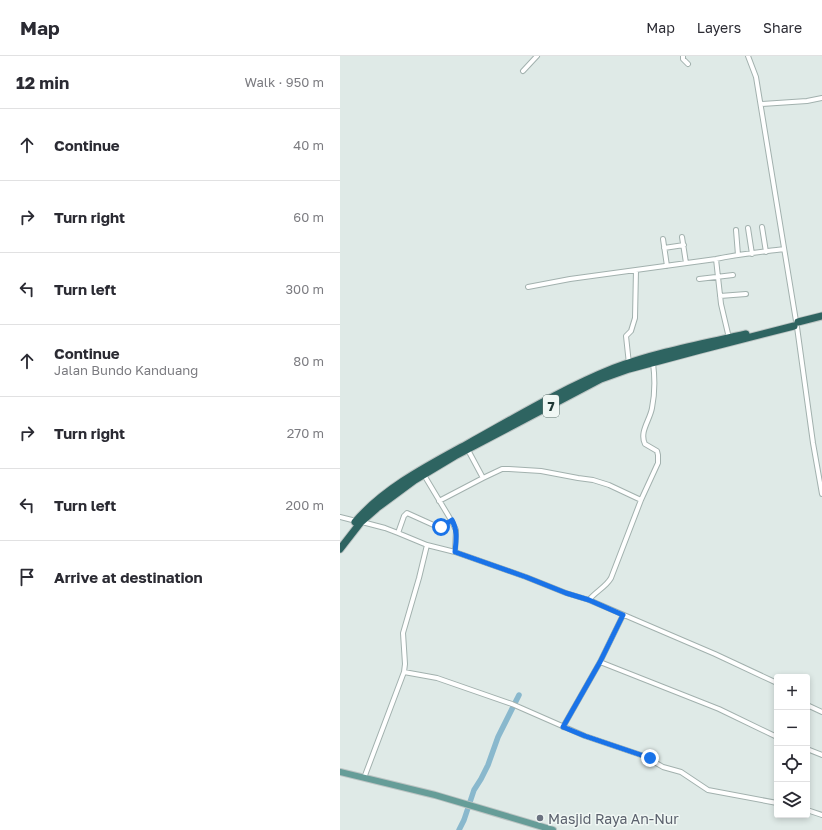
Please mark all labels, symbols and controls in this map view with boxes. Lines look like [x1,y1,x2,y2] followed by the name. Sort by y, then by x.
[20,16,60,39] text: Map
[646,19,675,36] text: Map
[697,19,741,36] text: Layers
[763,19,802,36] text: Share
[16,72,69,93] text: 12 min
[245,74,324,90] text: Walk · 950 m
[16,134,38,156] icon: ahead
[54,136,120,154] text: Continue
[293,137,324,153] text: 40 m
[16,206,38,228] icon: right
[54,208,125,226] text: Turn right
[293,209,324,225] text: 60 m
[16,278,38,300] icon: left
[54,280,116,298] text: Turn left
[286,281,324,297] text: 300 m
[54,344,120,362] text: Continue
[16,350,38,372] icon: ahead
[293,353,324,369] text: 80 m
[54,362,198,378] text: Jalan Bundo Kanduang
[543,395,559,417] road number: 7
[16,422,38,444] icon: right
[54,424,125,442] text: Turn right
[287,425,324,441] text: 270 m
[16,494,38,516] icon: left
[54,496,116,514] text: Turn left
[286,497,324,513] text: 200 m
[432,518,450,536] route start
[16,566,38,588] icon: arrive
[54,568,203,586] text: Arrive at destination
[774,674,810,818] map controls
[774,674,810,710] button: +
[774,710,810,746] button: −
[774,746,810,782] button: locate
[641,749,659,767] route end
[774,782,810,818] button: layers
[548,810,679,827] place label: Masjid Raya An-Nur
[535,813,545,823] marker: Masjid Raya An-Nur

